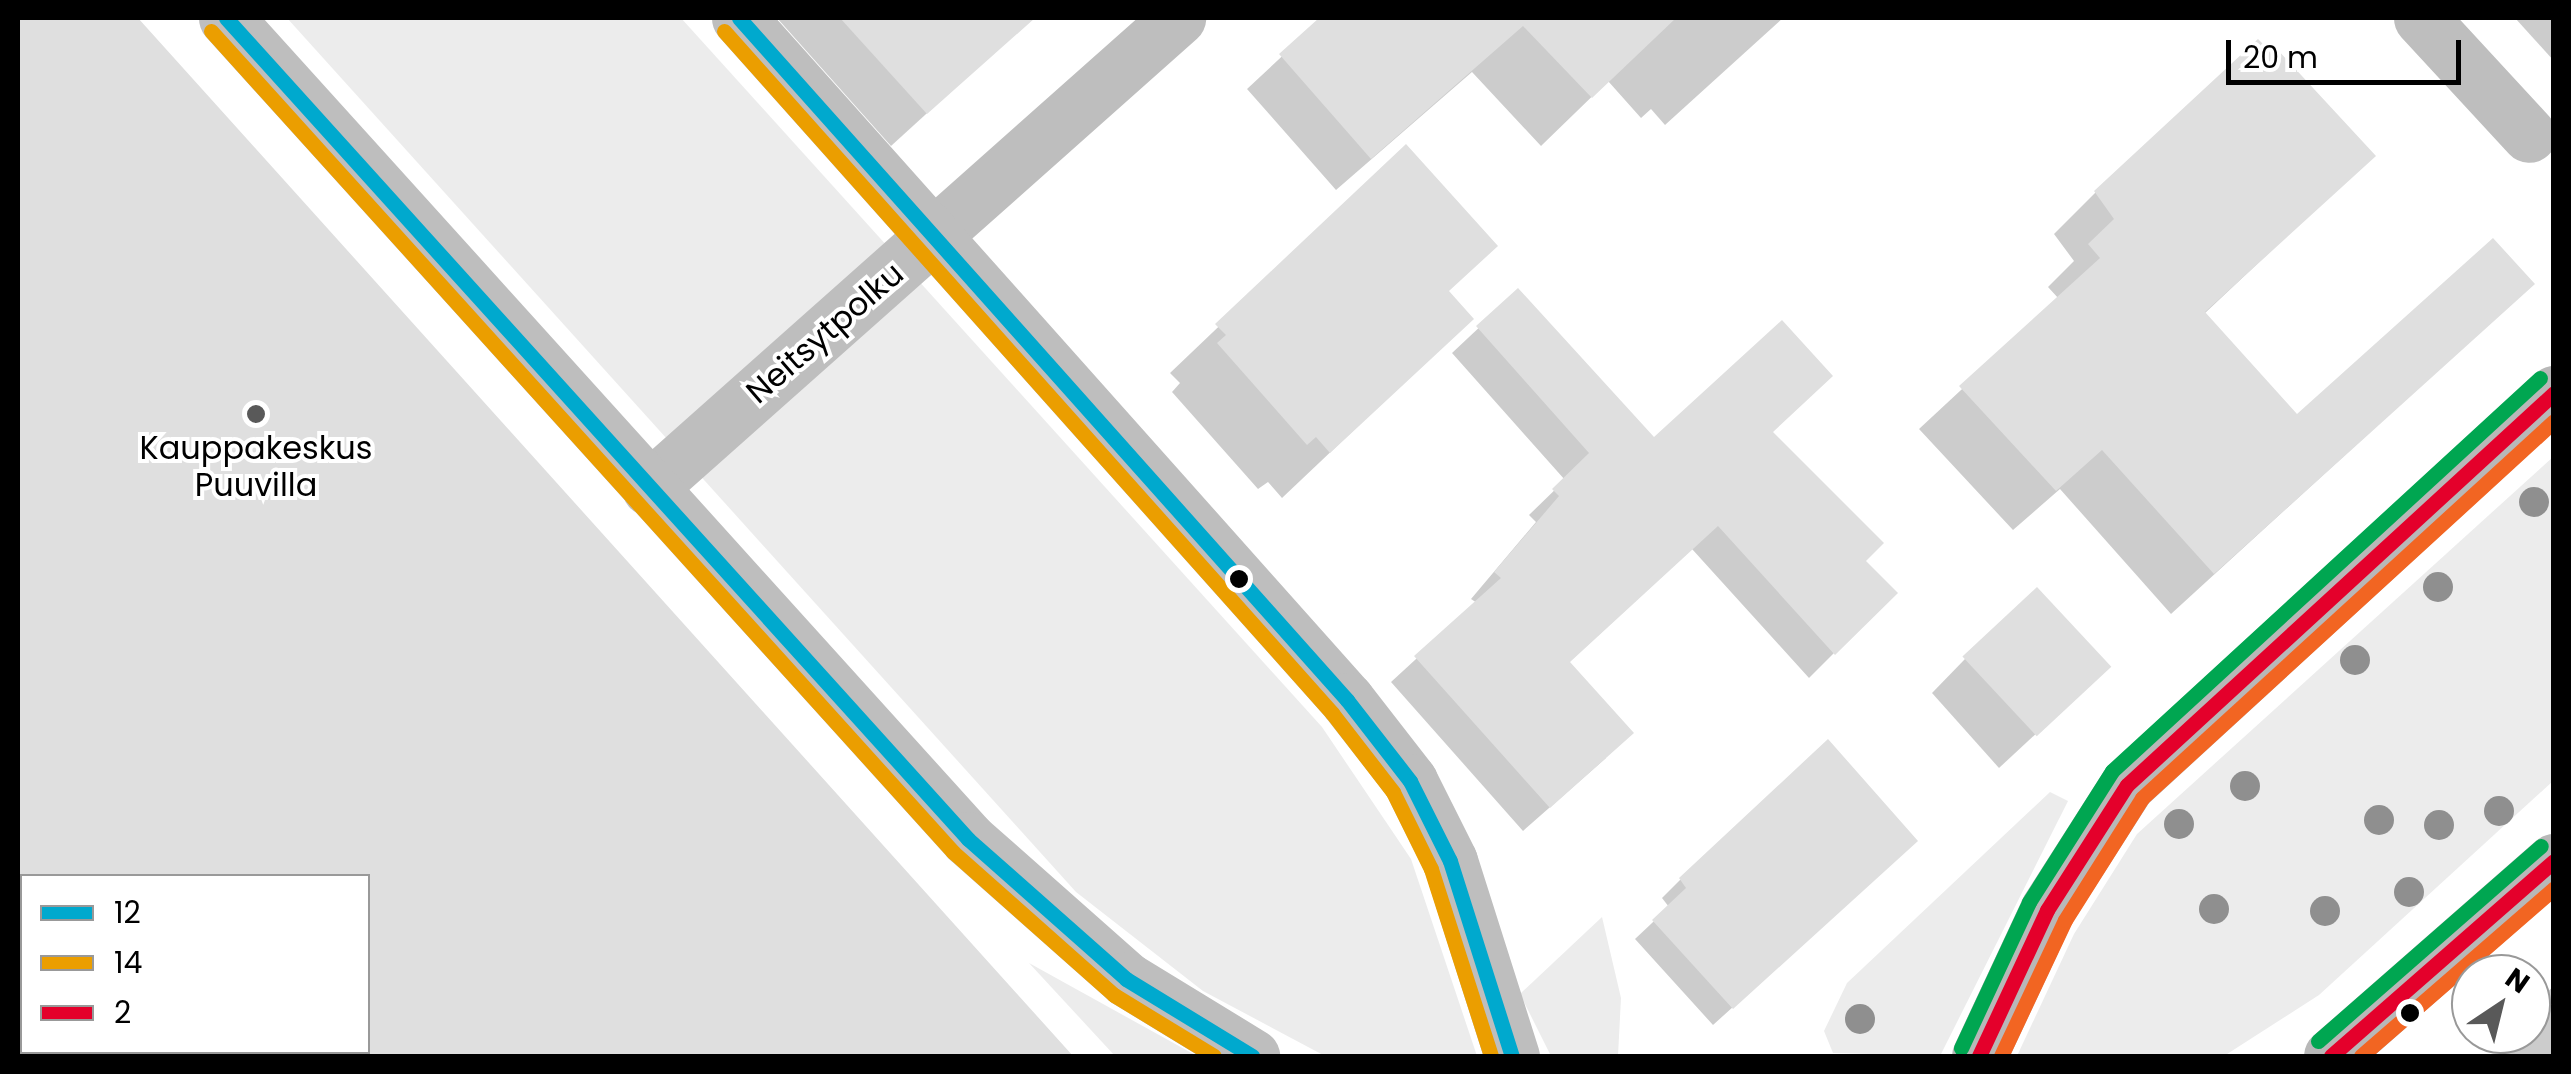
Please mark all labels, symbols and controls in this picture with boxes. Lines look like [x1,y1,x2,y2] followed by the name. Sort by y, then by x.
[2231,20,2466,82] scale bar
[2243,36,2318,79] text: 20 m
[739,254,911,412] street label: Neitsytpolku
[245,403,267,425] marker: Kauppakeskus Puuvilla
[140,430,372,505] place label: Kauppakeskus Puuvilla
[1229,569,1249,589] unlabelled marker
[20,874,370,1054] legend
[114,891,141,934] text: 12
[114,941,142,984] text: 14
[2451,954,2551,1054] north arrow
[2498,959,2537,1003] text: N
[114,991,131,1034] text: 2
[2400,1003,2420,1023] unlabelled marker

